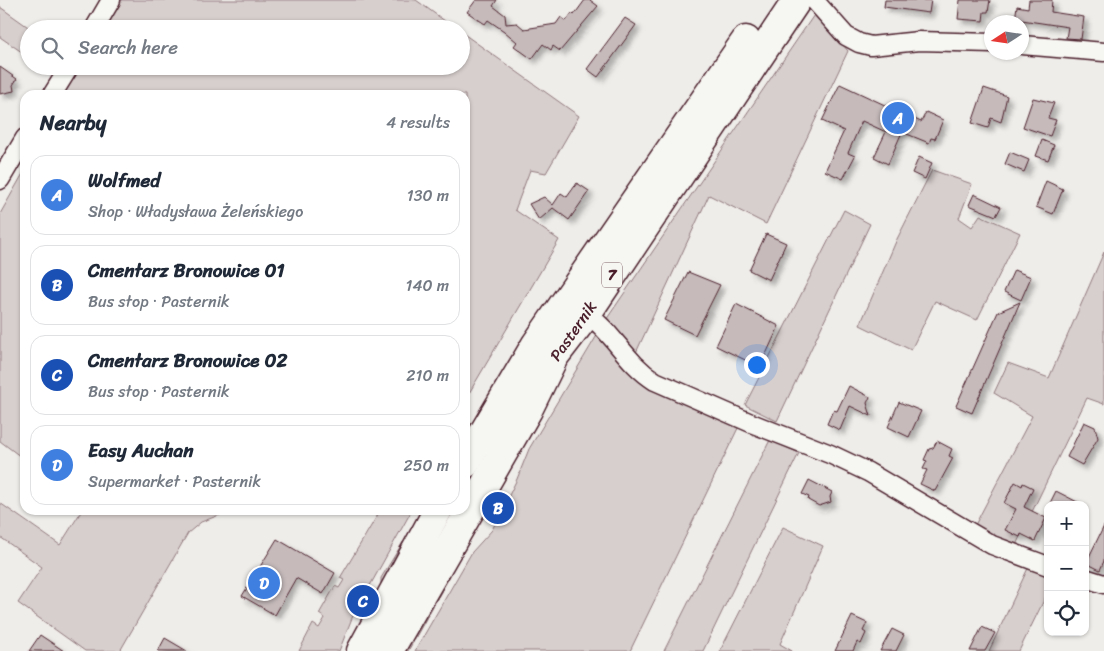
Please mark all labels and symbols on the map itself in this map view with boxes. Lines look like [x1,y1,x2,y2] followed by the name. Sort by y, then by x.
[984,15,1029,60] north arrow
[882,99,914,137] pin: A
[602,262,622,288] road number: 7
[541,294,605,367] street label: Pasternik
[744,352,770,378] your location
[482,489,514,527] pin: B
[248,564,280,602] pin: D
[347,582,379,620] pin: C

